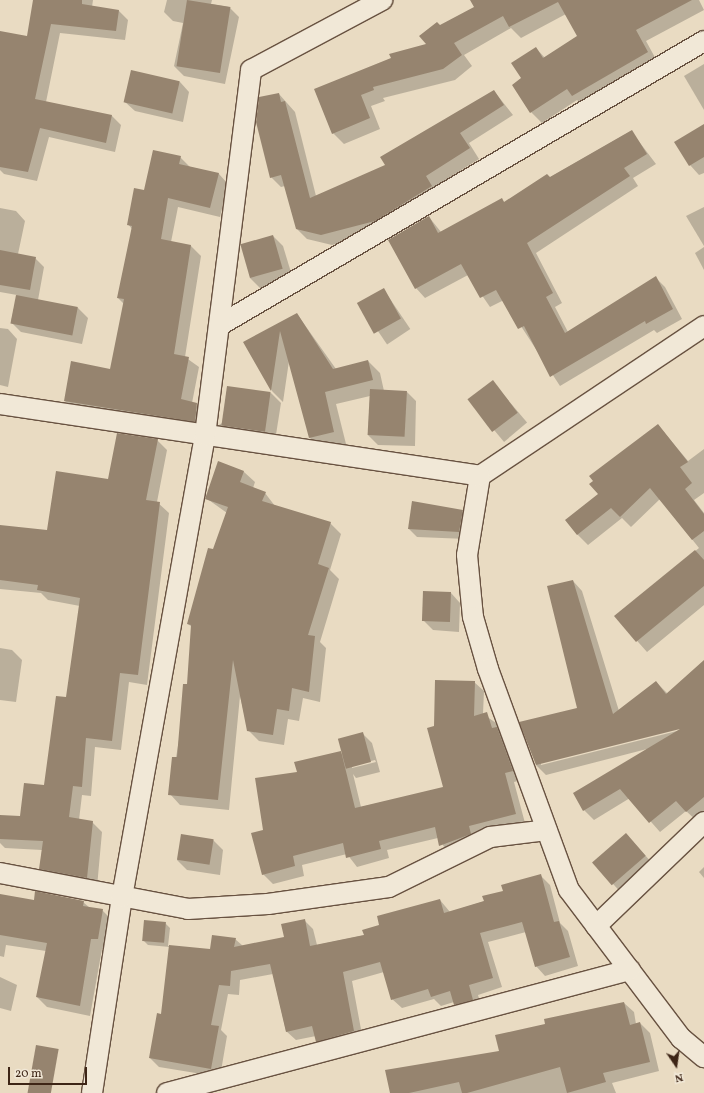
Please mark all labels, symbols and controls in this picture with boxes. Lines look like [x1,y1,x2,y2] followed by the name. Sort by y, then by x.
[656,1045,696,1085] north arrow
[10,1059,89,1085] scale bar
[15,1066,42,1082] text: 20 m
[673,1069,684,1085] text: N

